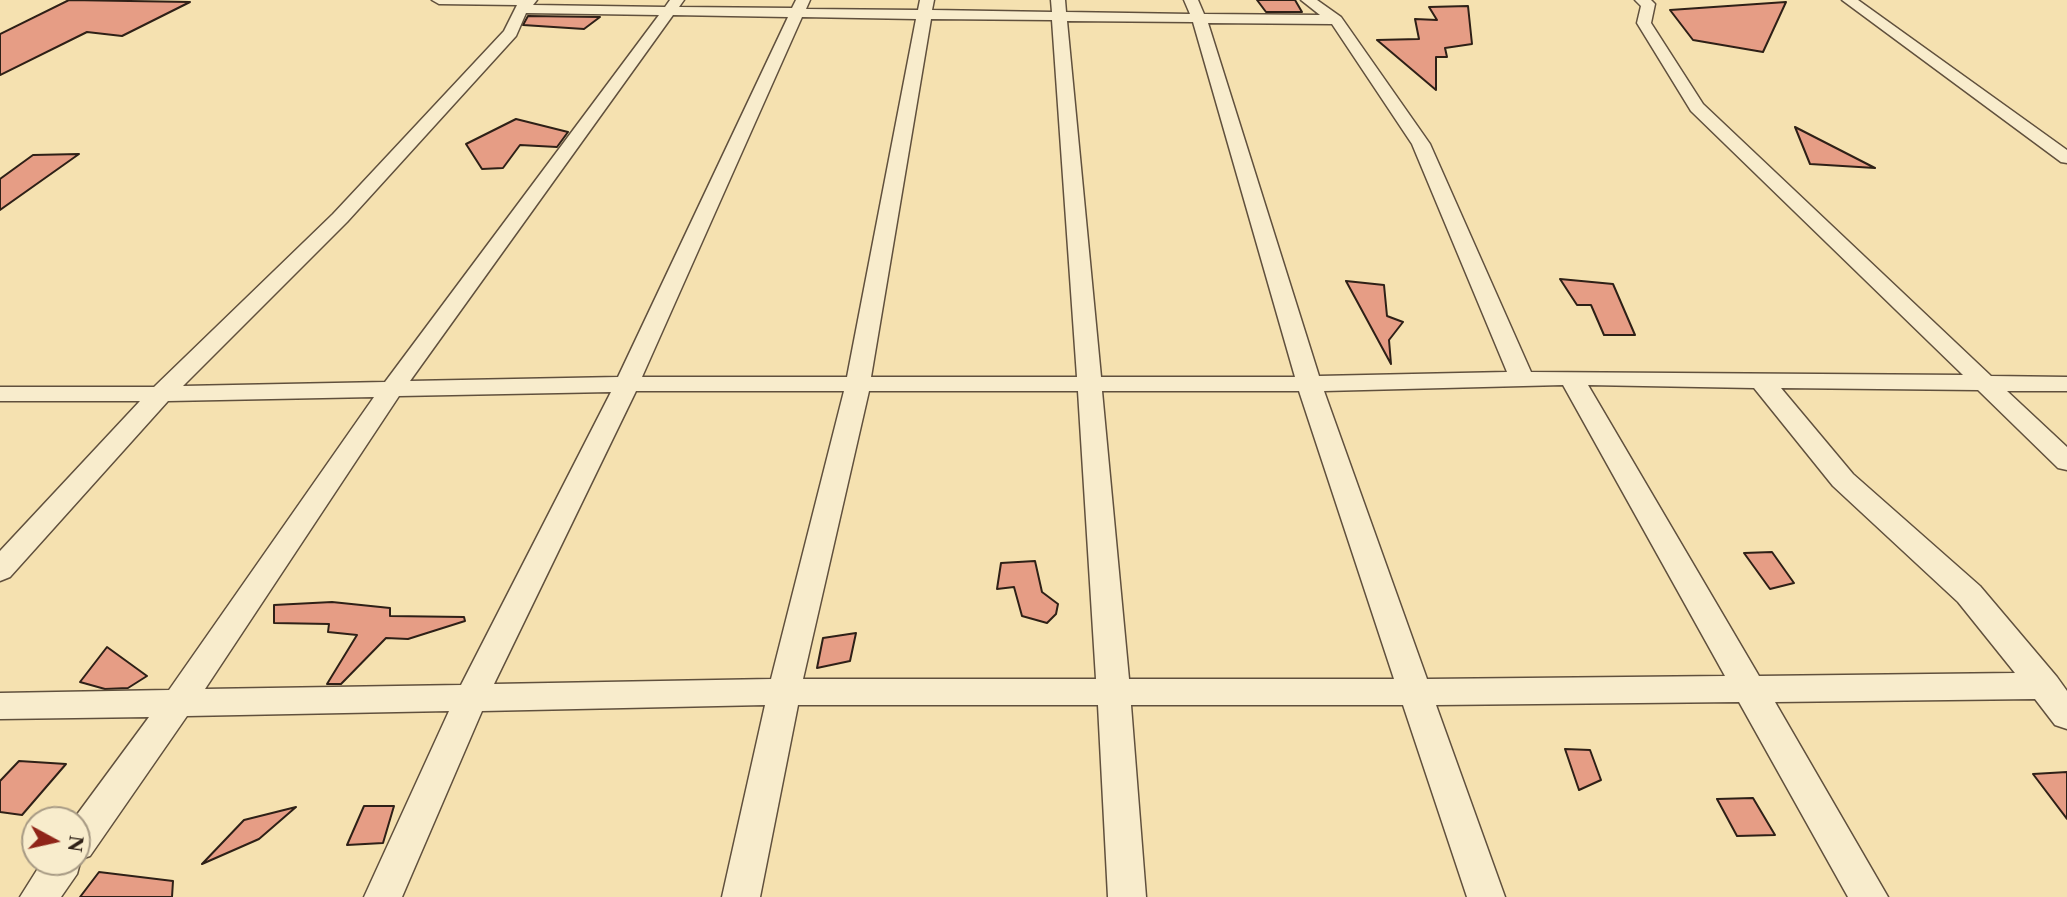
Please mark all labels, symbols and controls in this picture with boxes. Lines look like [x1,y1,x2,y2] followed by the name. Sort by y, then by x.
[21,806,91,876] north arrow
[63,834,88,853] text: N

